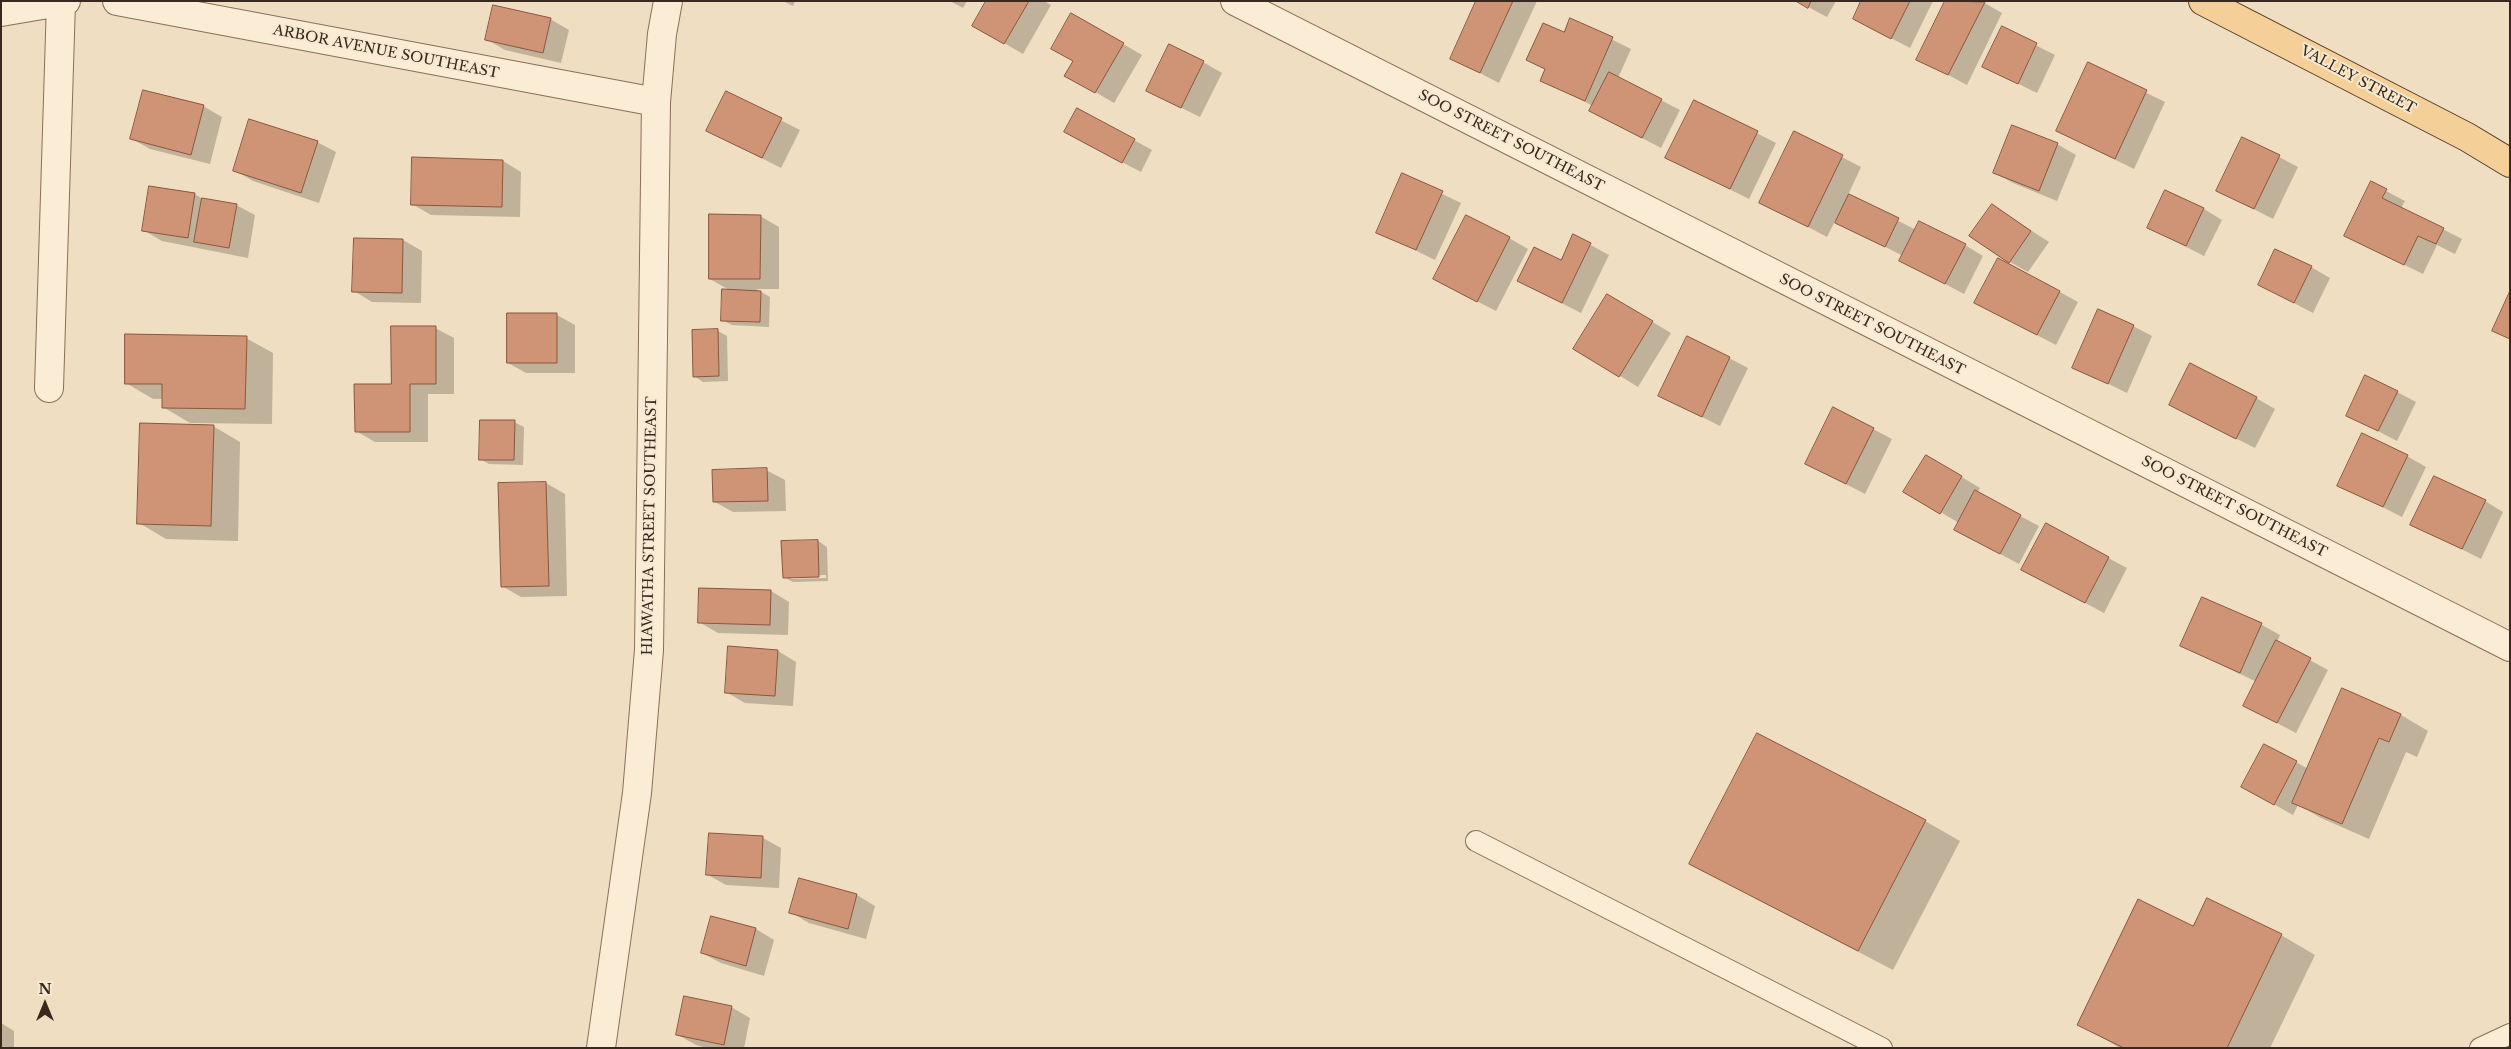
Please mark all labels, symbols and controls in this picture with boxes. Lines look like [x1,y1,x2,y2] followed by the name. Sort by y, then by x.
[272,22,500,82] street label: ARBOR AVENUE SOUTHEAST
[2297,42,2419,118] street label: VALLEY STREET
[1415,87,1607,195] street label: SOO STREET SOUTHEAST
[1776,271,1968,379] street label: SOO STREET SOUTHEAST
[639,396,661,656] street label: HIAWATHA STREET SOUTHEAST
[2138,453,2330,561] street label: SOO STREET SOUTHEAST
[20,979,70,1029] north arrow
[38,980,52,998] text: N

